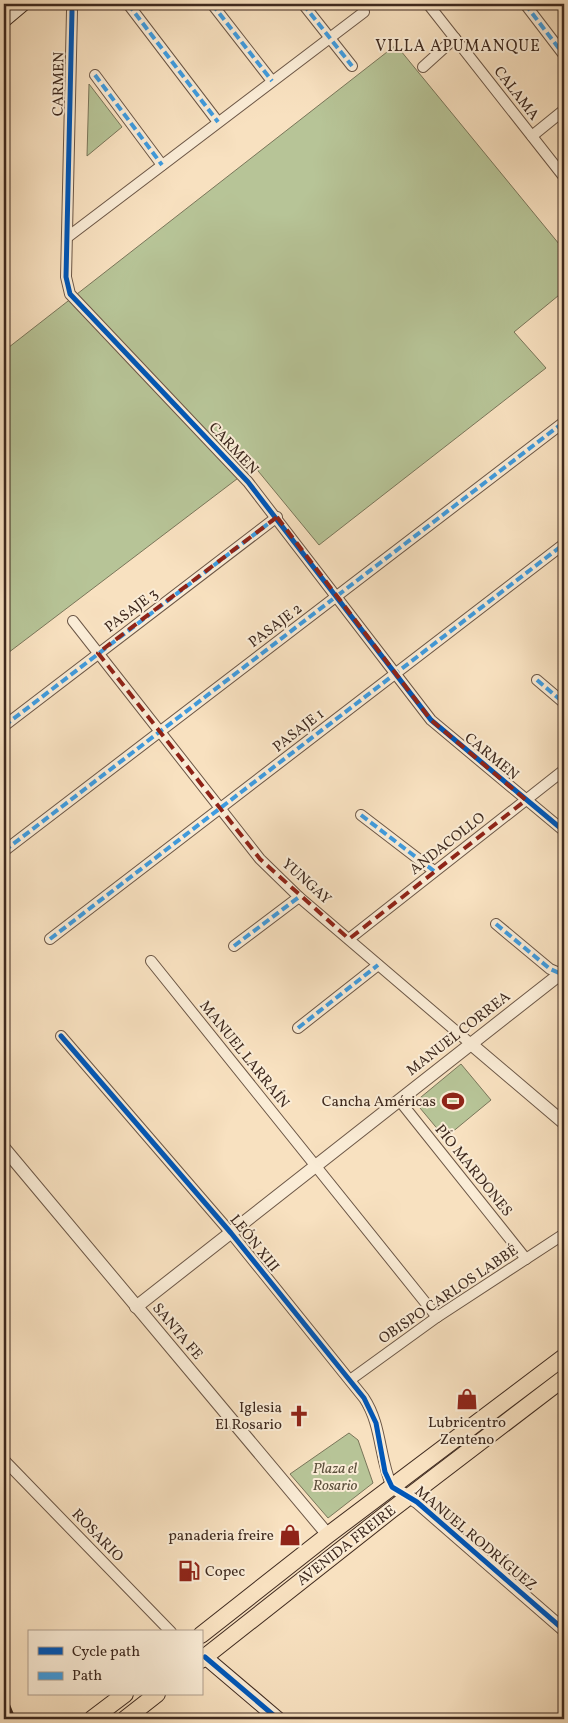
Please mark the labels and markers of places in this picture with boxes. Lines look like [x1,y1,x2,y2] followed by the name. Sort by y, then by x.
[440,1088,466,1114] sports icon: Cancha Américas
[322,1092,436,1113] place label: Cancha Américas
[454,1386,480,1412] shop icon: Lubricentro Zenteno
[215,1398,282,1436] place label: Iglesia El Rosario
[286,1403,312,1429] church icon: Iglesia El Rosario
[428,1413,506,1451] place label: Lubricentro Zenteno
[277,1522,303,1548] shop icon: panaderia freire
[168,1526,274,1547] place label: panaderia freire
[176,1558,202,1584] fuel station icon: Copec
[205,1562,245,1583] place label: Copec

